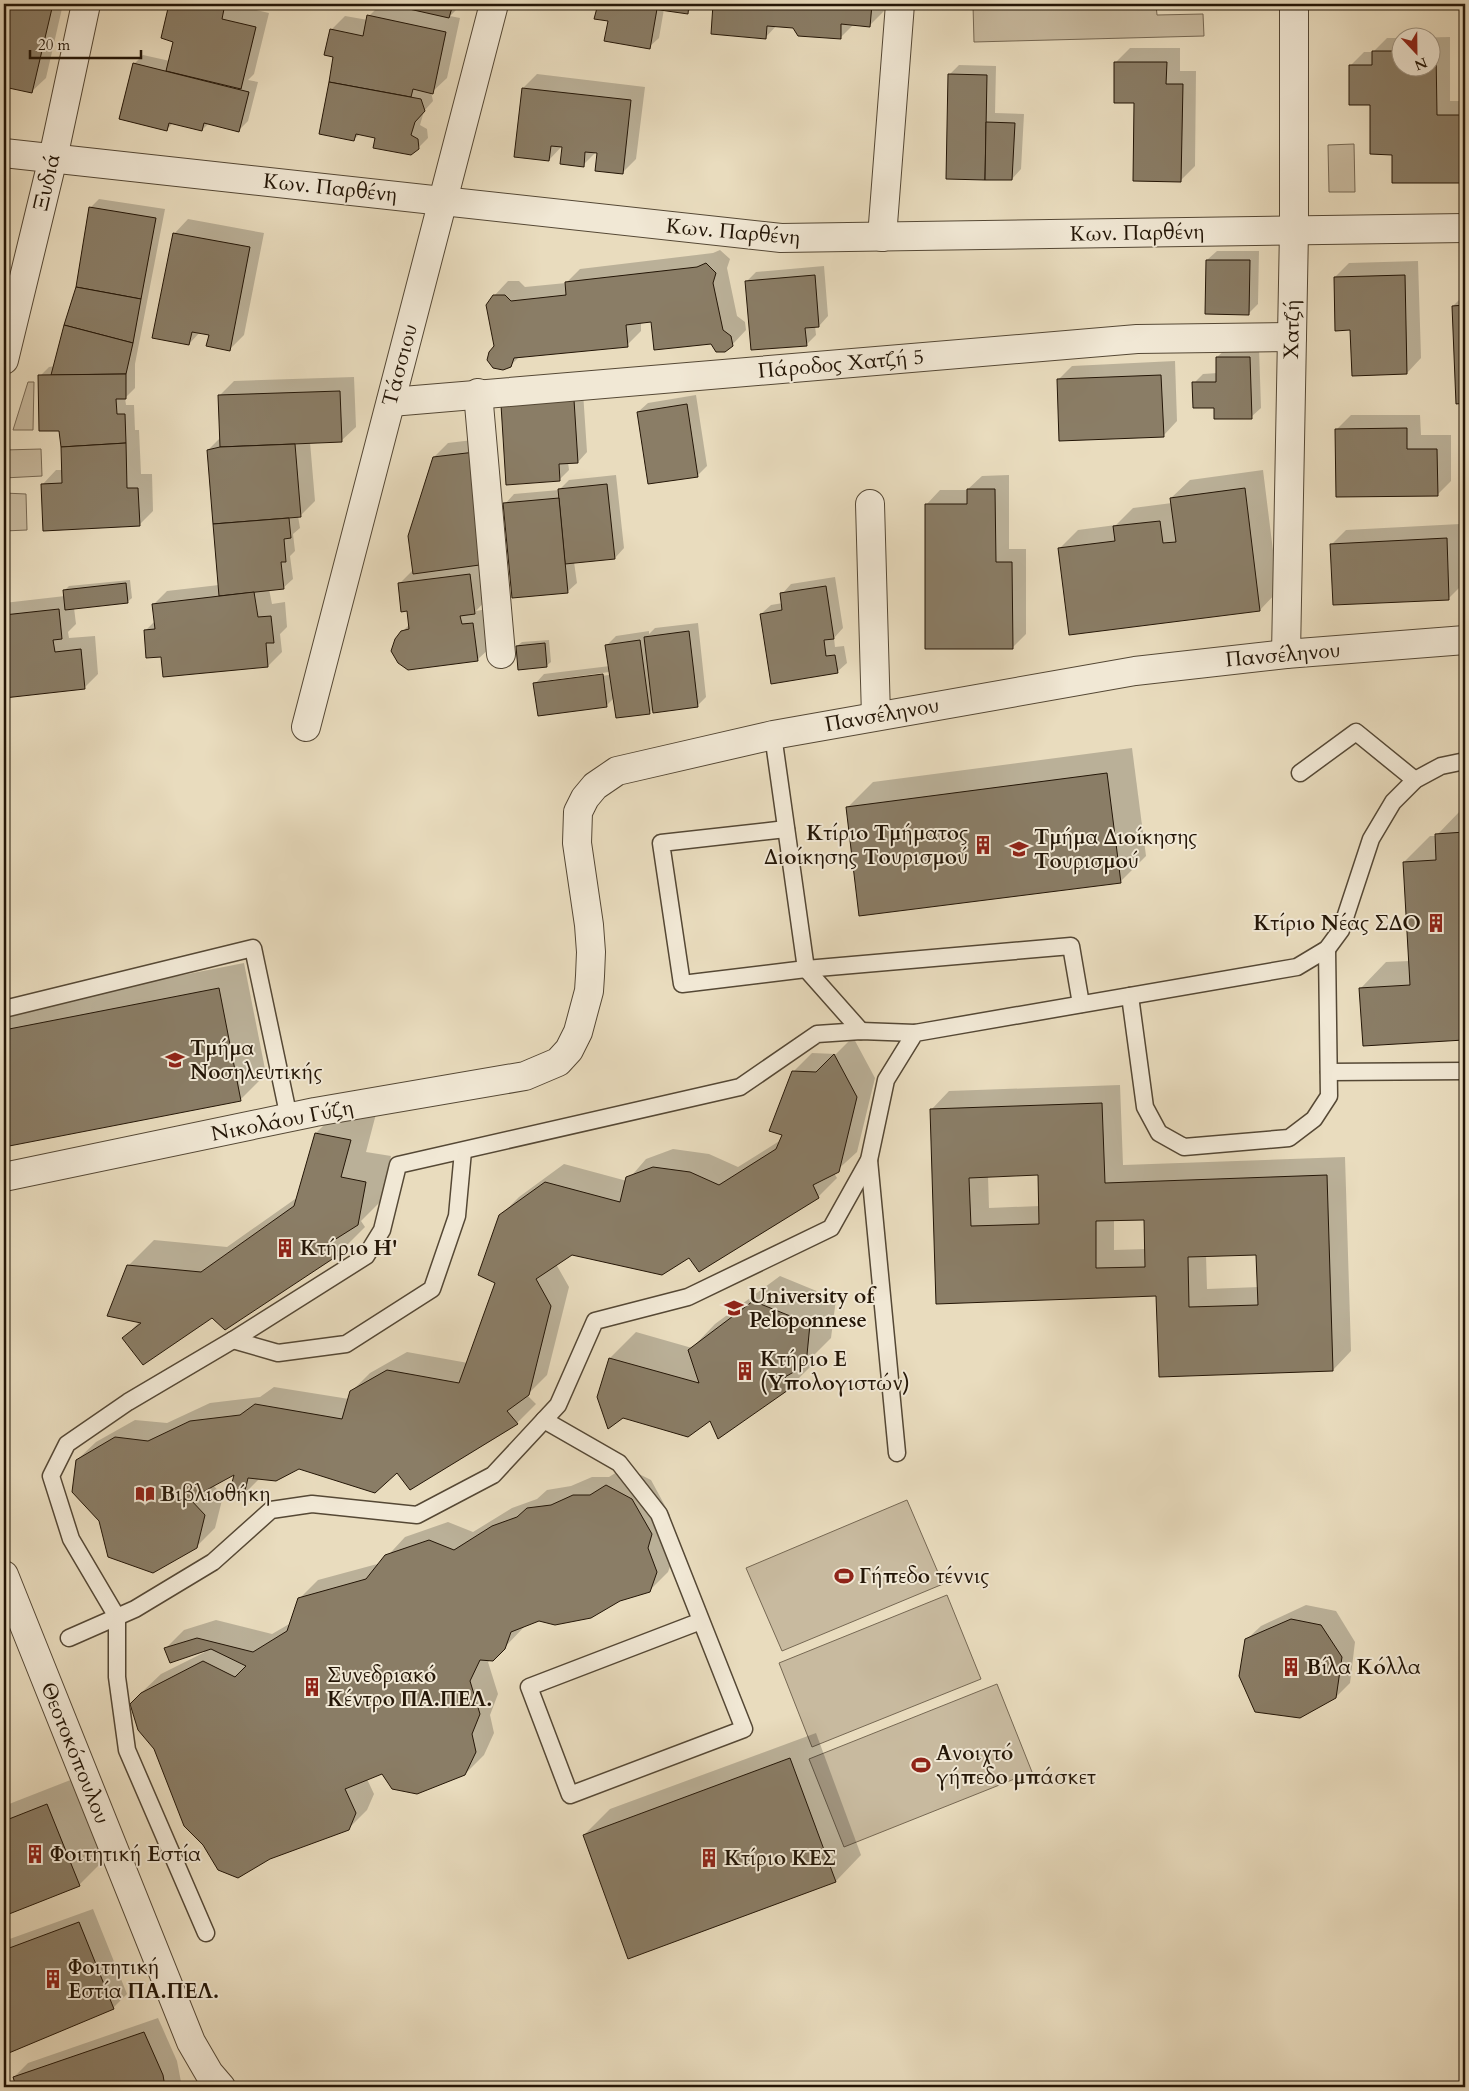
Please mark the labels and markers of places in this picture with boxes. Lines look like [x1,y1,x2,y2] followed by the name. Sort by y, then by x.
[764,819,968,872] place label: Κτίριο Τμήματος Διοίκησης Τουρισμού
[1034,823,1197,876] place label: Τμήμα Διοίκησης Τουρισμού
[972,834,994,856] building icon: Κτίριο Τμήματος Διοίκησης Τουρισμού
[1008,838,1030,860] school or university icon: Τμήμα Διοίκησης Τουρισμού
[1253,909,1421,938] place label: Κτίριο Νέας ΣΔΟ
[1425,912,1447,934] building icon: Κτίριο Νέας ΣΔΟ
[190,1034,322,1087] place label: Τμήμα Νοσηλευτικής
[164,1049,186,1071] school or university icon: Τμήμα Νοσηλευτικής
[300,1234,398,1263] place label: Κτήριο Η'
[274,1237,296,1259] building icon: Κτήριο Η'
[749,1282,877,1335] place label: University of Peloponnese
[723,1297,745,1319] school or university icon: University of Peloponnese
[760,1345,910,1398] place label: Κτήριο Ε (Υπολογιστών)
[734,1360,756,1382] building icon: Κτήριο Ε (Υπολογιστών)
[160,1480,270,1509] place label: Βιβλιοθήκη
[134,1483,156,1505] library icon: Βιβλιοθήκη
[859,1562,989,1591] place label: Γήπεδο τέννις
[833,1565,855,1587] sports icon: Γήπεδο τέννις
[1306,1653,1421,1682] place label: Βίλα Κόλλα
[1280,1656,1302,1678] building icon: Βίλα Κόλλα
[327,1661,492,1714] place label: Συνεδριακό Κέντρο ΠΑ.ΠΕΛ.
[301,1676,323,1698] building icon: Συνεδριακό Κέντρο ΠΑ.ΠΕΛ.
[936,1739,1096,1792] place label: Ανοιχτό γήπεδο μπάσκετ
[910,1754,932,1776] sports icon: Ανοιχτό γήπεδο μπάσκετ
[50,1840,201,1869] place label: Φοιτητική Εστία
[24,1843,46,1865] building icon: Φοιτητική Εστία
[724,1844,836,1873] place label: Κτίριο ΚΕΣ
[698,1847,720,1869] building icon: Κτίριο ΚΕΣ
[68,1953,219,2006] place label: Φοιτητική Εστία ΠΑ.ΠΕΛ.
[42,1968,64,1990] building icon: Φοιτητική Εστία ΠΑ.ΠΕΛ.

